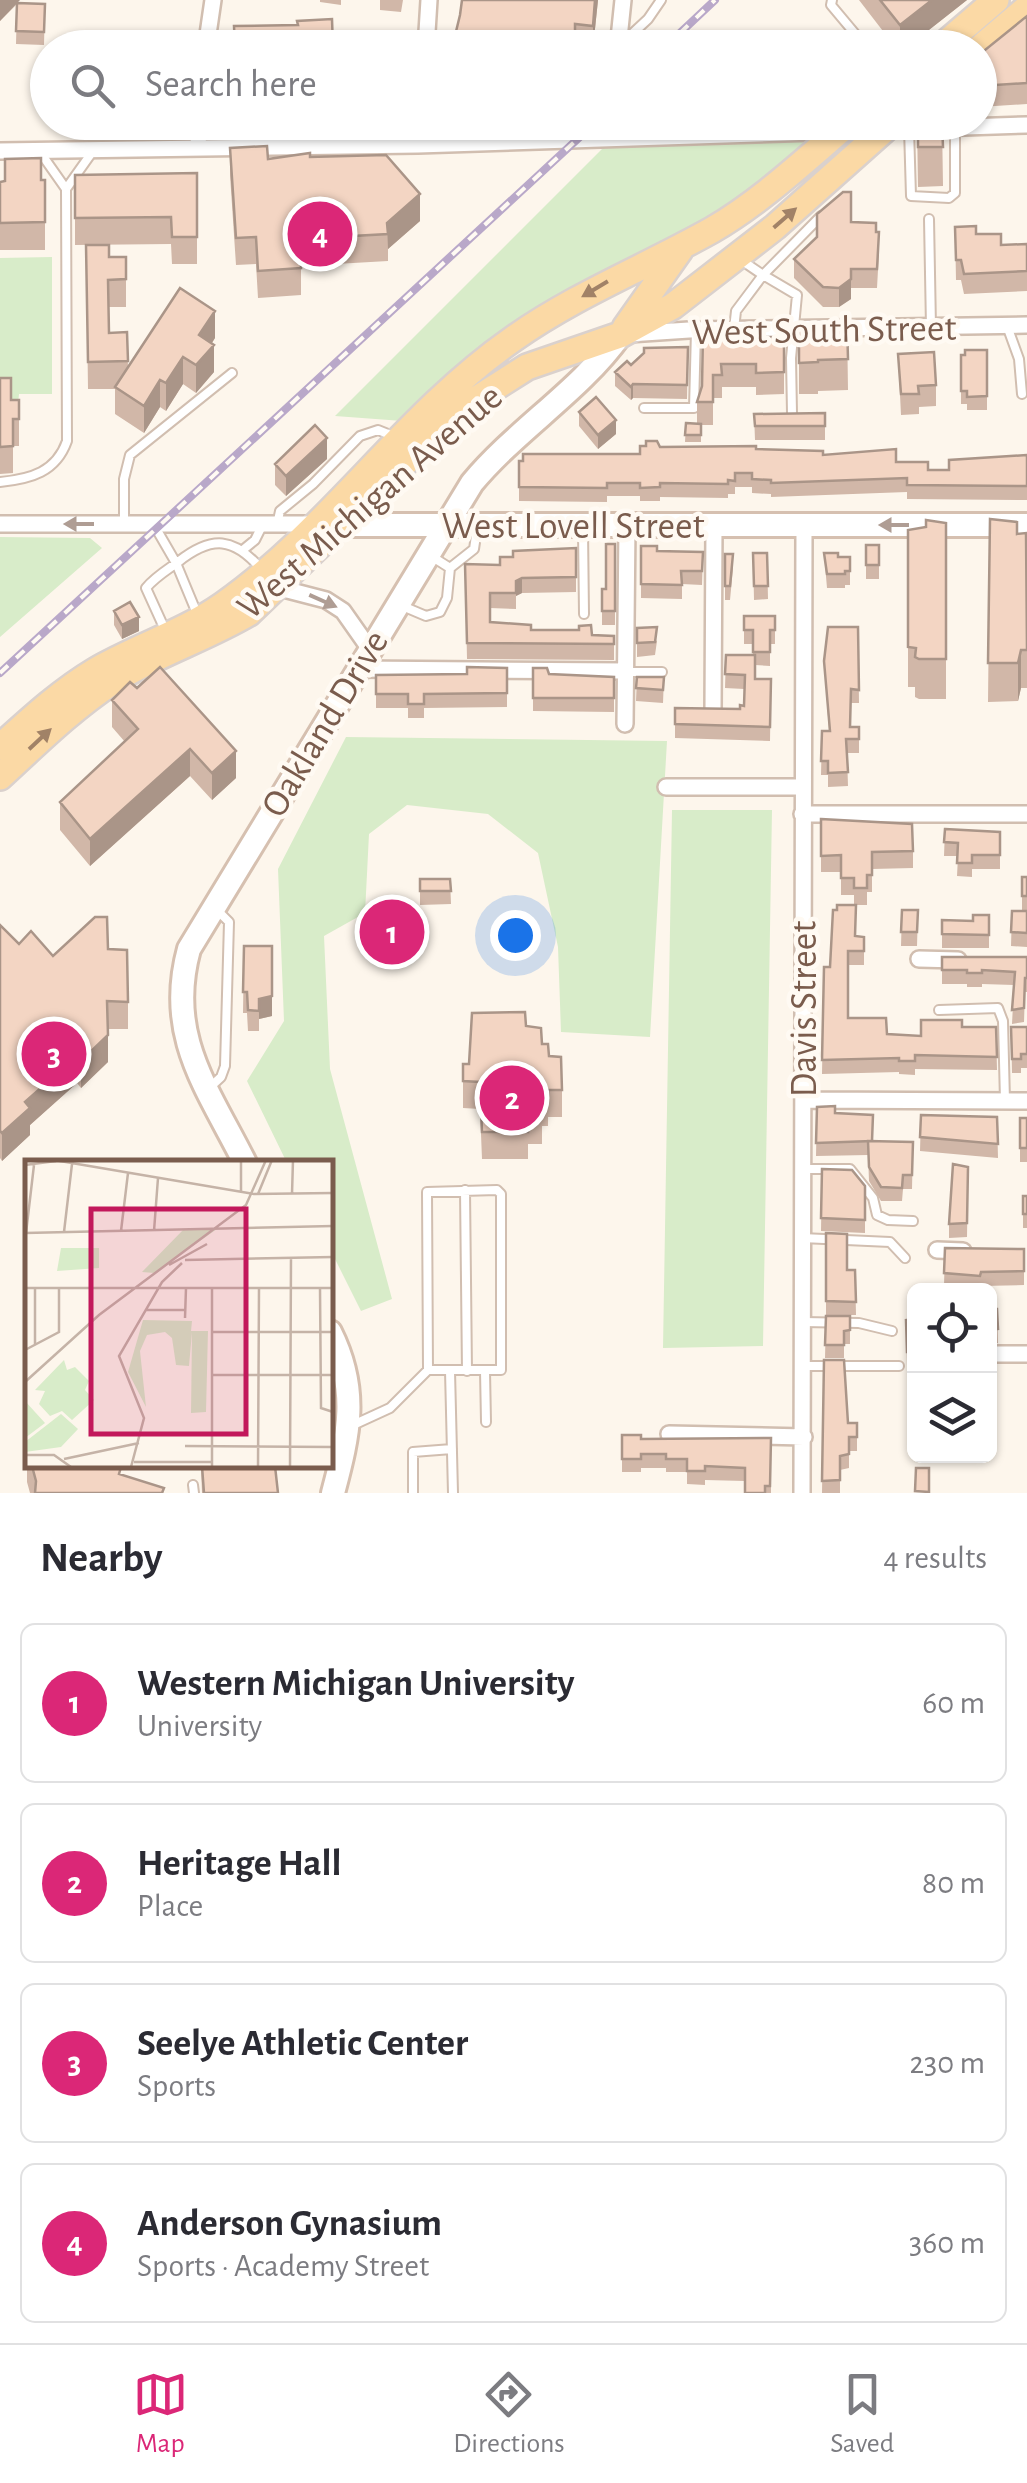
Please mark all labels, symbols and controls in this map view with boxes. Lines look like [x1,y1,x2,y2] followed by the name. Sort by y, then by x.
[30,30,997,140] search box
[65,58,120,113] icon: search
[145,66,317,104] text: Search here
[288,196,352,272] pin: 4
[772,207,797,229] one-way arrow
[581,280,609,297] one-way arrow
[691,310,957,352] street label: West South Street
[231,378,510,627] street label: West Michigan Avenue
[441,508,705,546] street label: West Lovell Street
[63,516,95,532] one-way arrow
[878,517,910,533] one-way arrow
[308,593,337,609] one-way arrow
[255,624,396,824] street label: Oakland Drive
[28,728,52,751] one-way arrow
[360,894,424,970] pin: 1
[490,910,541,961] your location
[786,921,824,1097] street label: Davis Street
[22,1016,86,1092] pin: 3
[480,1060,544,1136] pin: 2
[25,1160,332,1468] inset map
[907,1283,997,1463] map controls
[907,1283,997,1373] button: locate
[907,1373,997,1463] button: layers
[40,1537,163,1579] text: Nearby
[883,1542,987,1574] text: 4 results
[137,1665,575,1703] text: Western Michigan University
[69,1687,80,1719] text: 1
[922,1687,985,1719] text: 60 m
[137,1710,262,1742] text: University
[137,1845,342,1883] text: Heritage Hall
[67,1867,82,1899] text: 2
[922,1867,985,1899] text: 80 m
[137,1890,203,1922] text: Place
[137,2025,468,2063] text: Seelye Athletic Center
[68,2047,81,2079] text: 3
[909,2047,985,2079] text: 230 m
[137,2070,216,2102] text: Sports
[137,2205,442,2243] text: Anderson Gynasium
[66,2227,83,2259] text: 4
[909,2227,985,2259] text: 360 m
[137,2250,429,2282] text: Sports · Academy Street
[133,2367,188,2461] tab: Map
[453,2367,565,2461] tab: Directions
[830,2367,894,2461] tab: Saved

